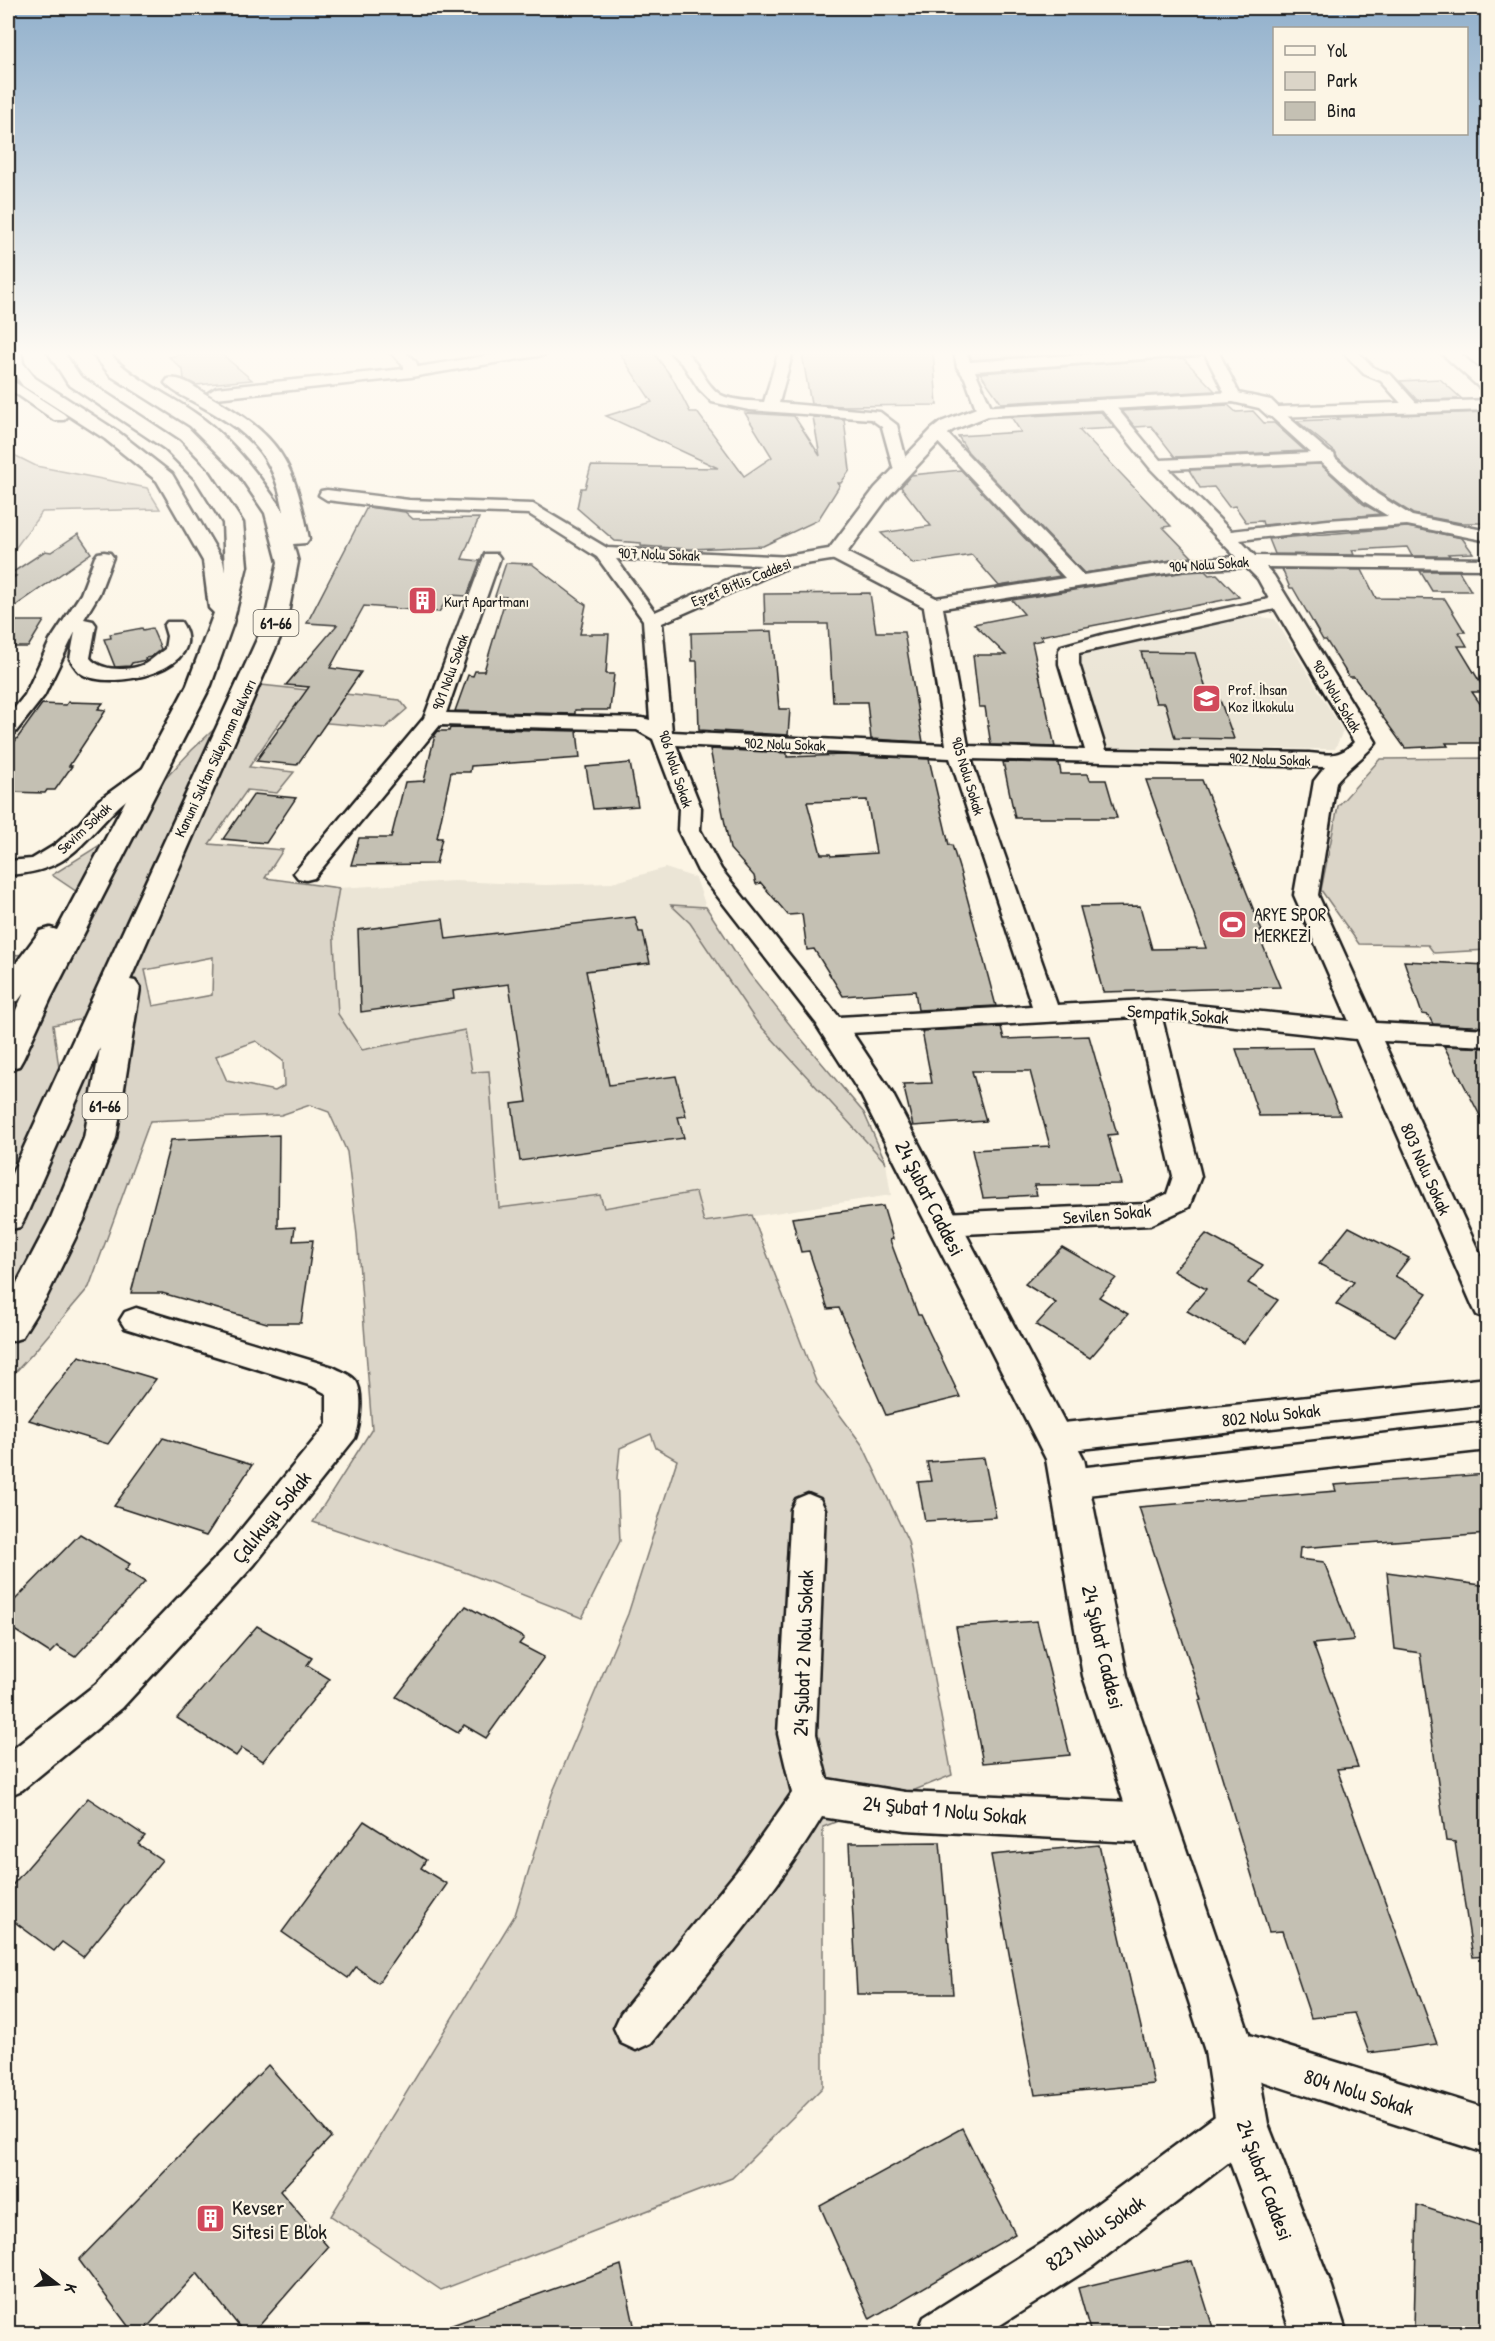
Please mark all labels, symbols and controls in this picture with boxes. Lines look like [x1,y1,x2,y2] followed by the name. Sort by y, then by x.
[1273,27,1468,135] legend
[1327,38,1347,63] text: Yol
[1327,68,1358,93] text: Park
[1327,98,1355,123] text: Bina
[618,542,700,566] street label: 907 Nolu Sokak
[1168,551,1250,577] street label: 904 Nolu Sokak
[688,552,794,612] street label: Eşref Bitlis Caddesi
[407,585,439,617] building icon: Kurt Apartmanı
[444,591,529,612] place label: Kurt Apartmanı
[254,610,298,636] road number: 61-66
[426,631,474,713] street label: 901 Nolu Sokak
[1307,656,1367,736] street label: 903 Nolu Sokak
[169,675,261,841] street label: Kanuni Sultan Süleyman Bulvarı
[1228,679,1294,717] place label: Prof. İhsan Koz İlkokulu
[1191,682,1223,714] school or university icon: Prof. İhsan Koz İlkokulu
[654,728,698,810] street label: 906 Nolu Sokak
[744,732,826,756] street label: 902 Nolu Sokak
[946,734,990,818] street label: 905 Nolu Sokak
[1229,747,1311,771] street label: 902 Nolu Sokak
[52,797,116,859] street label: Sevim Sokak
[1254,902,1326,948] place label: ARYE SPOR MERKEZİ
[1217,908,1249,940] sports icon: ARYE SPOR MERKEZİ
[1126,998,1230,1030] street label: Sempatik Sokak
[82,1093,128,1119] road number: 61-66
[1395,1119,1458,1220] street label: 803 Nolu Sokak
[888,1135,972,1261] street label: 24 Şubat Caddesi
[1062,1198,1153,1230] street label: Sevilen Sokak
[1221,1397,1322,1433] street label: 802 Nolu Sokak
[224,1464,318,1570] street label: Çalıkuşu Sokak
[786,1569,820,1737] street label: 24 Şubat 2 Nolu Sokak
[1075,1582,1131,1712] street label: 24 Şubat Caddesi
[862,1788,1028,1832] street label: 24 Şubat 1 Nolu Sokak
[1301,2062,1418,2123] street label: 804 Nolu Sokak
[1230,2115,1300,2245] street label: 24 Şubat Caddesi
[1039,2188,1151,2278] street label: 823 Nolu Sokak
[232,2193,327,2246] place label: Kevser Sitesi E Blok
[195,2203,227,2235] building icon: Kevser Sitesi E Blok
[27,2254,87,2314] north arrow
[59,2281,83,2296] text: K

